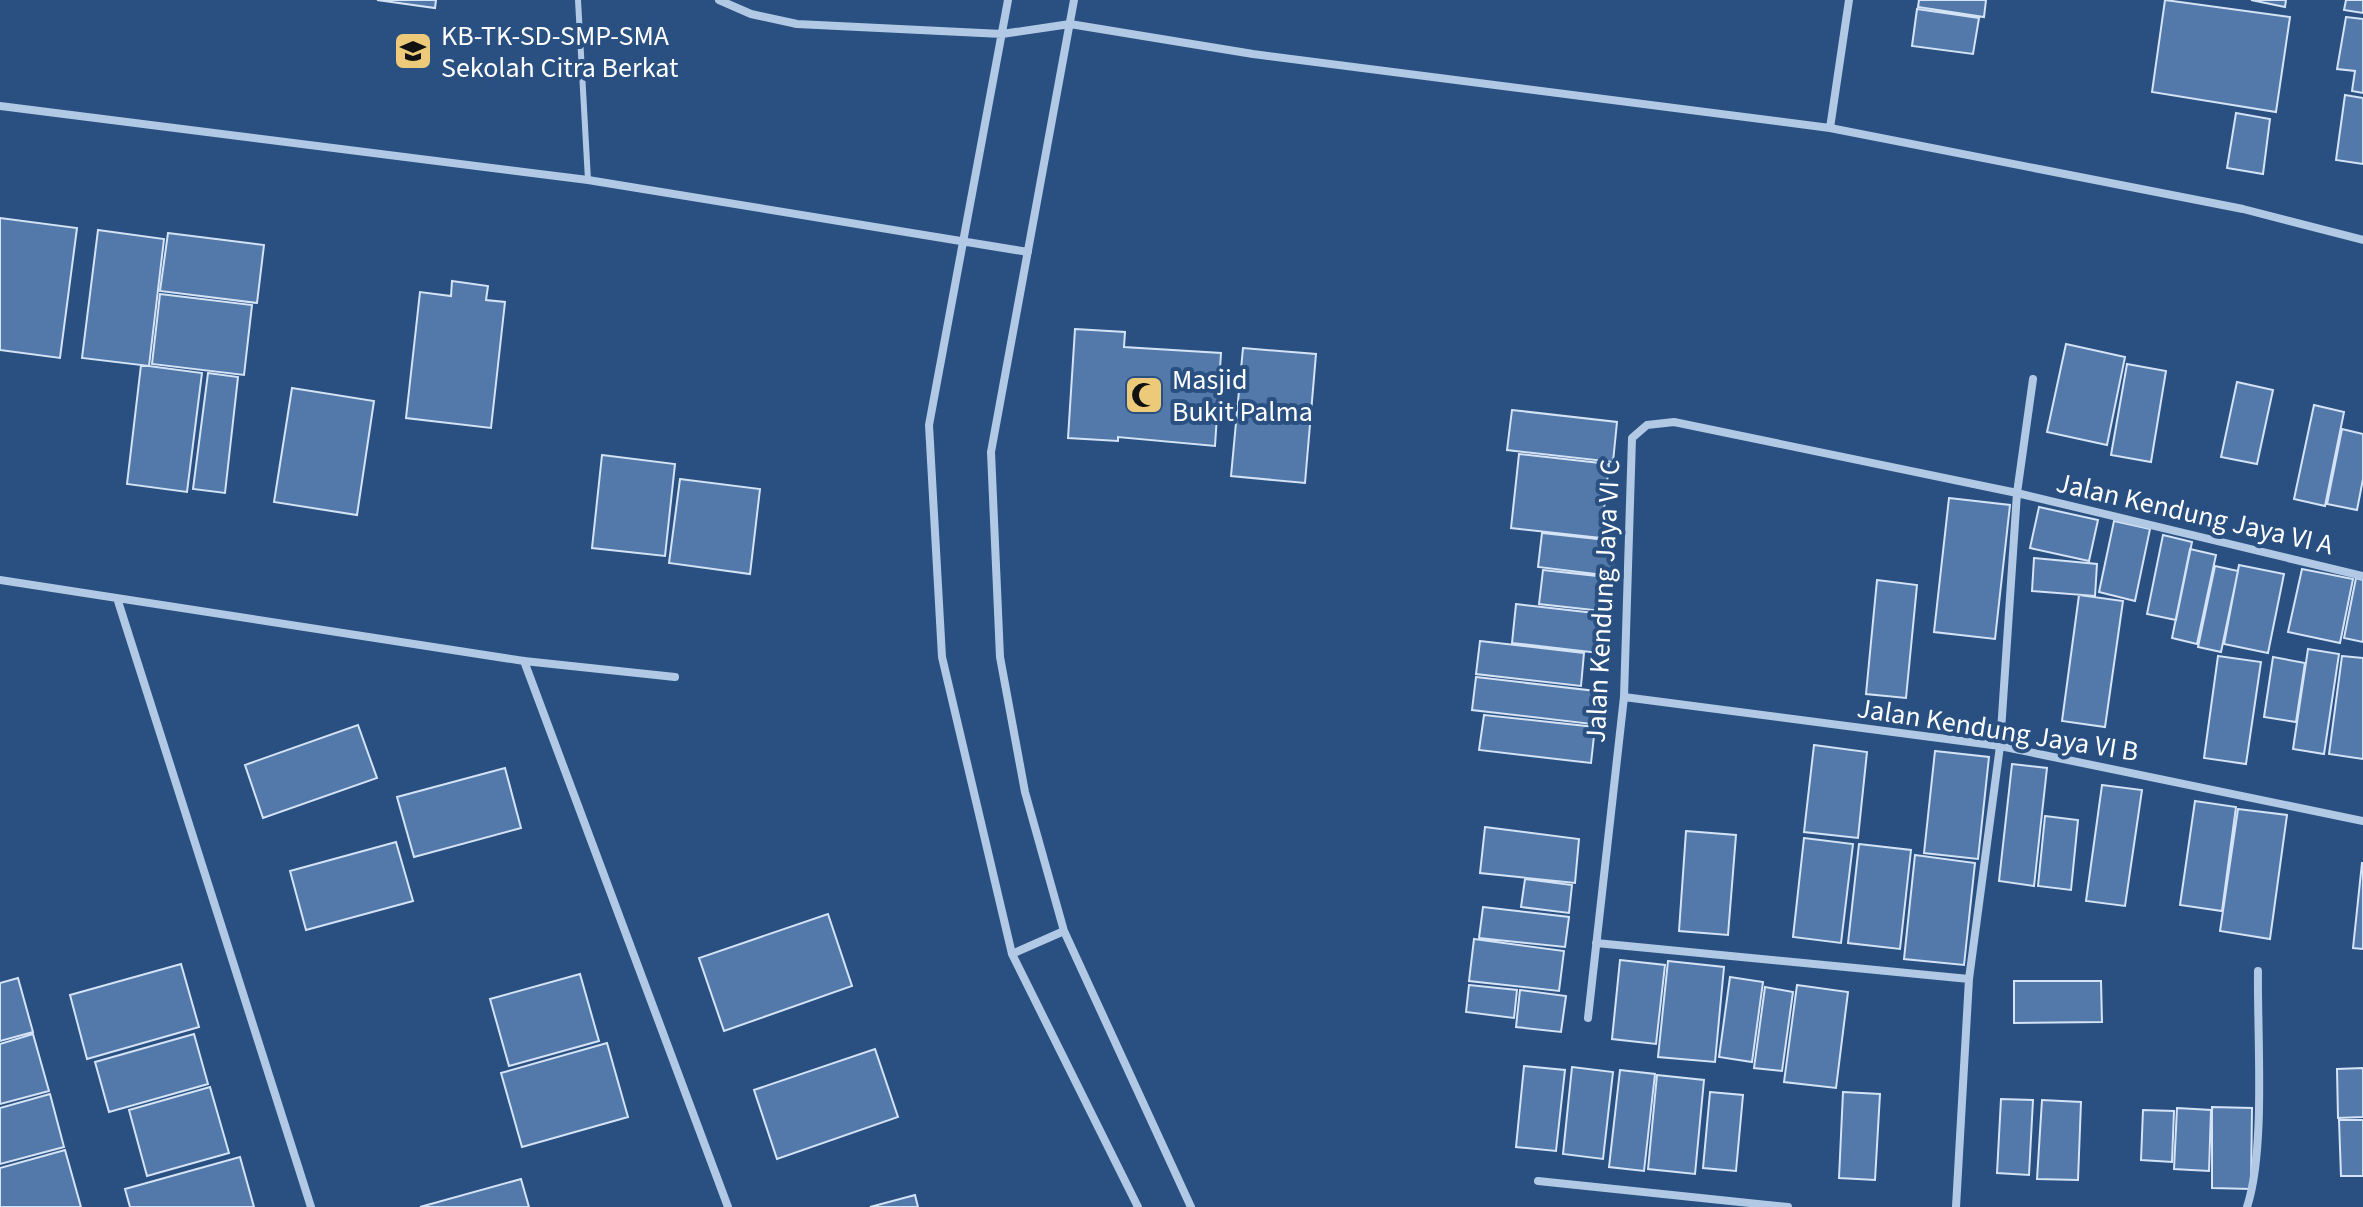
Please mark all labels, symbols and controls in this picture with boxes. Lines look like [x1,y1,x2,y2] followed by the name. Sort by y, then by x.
[441,16,679,88] place label: KB-TK-SD-SMP-SMA Sekolah Citra Berkat
[392,30,434,72] school or university icon: KB-TK-SD-SMP-SMA Sekolah Citra Berkat
[1172,360,1313,432] place label: Masjid Bukit Palma
[1123,374,1165,416] mosque icon: Masjid Bukit Palma
[1576,458,1630,744] street label: Jalan Kendung Jaya VI C
[2052,463,2338,565] street label: Jalan Kendung Jaya VI A
[1854,688,2141,772] street label: Jalan Kendung Jaya VI B

